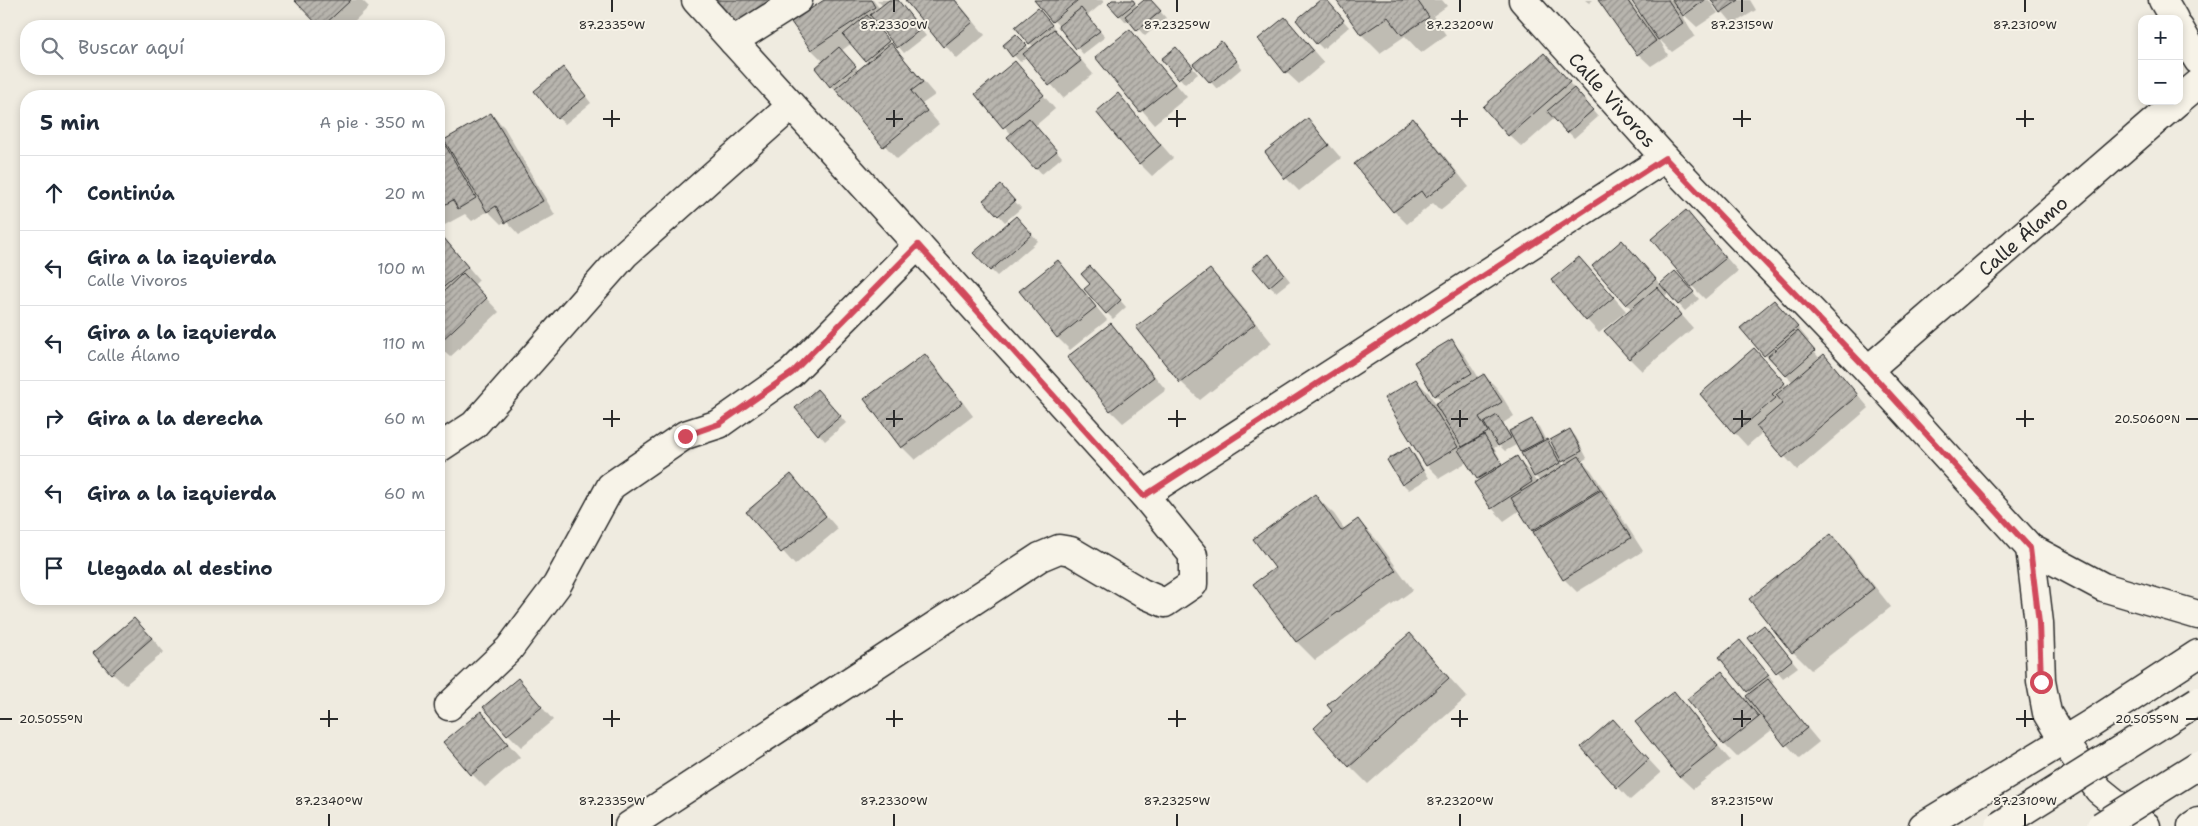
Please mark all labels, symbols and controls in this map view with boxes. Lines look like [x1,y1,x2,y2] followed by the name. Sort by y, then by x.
[2138,15,2183,105] map controls
[2138,15,2183,60] button: +
[579,17,645,33] text: 87.2335°W
[860,17,928,33] text: 87.2330°W
[1144,17,1210,33] text: 87.2325°W
[1426,17,1494,33] text: 87.2320°W
[1710,17,1774,33] text: 87.2315°W
[1993,17,2057,33] text: 87.2310°W
[20,20,445,75] search box
[38,34,66,62] icon: search
[78,35,184,60] text: Buscar aquí
[1563,47,1662,153] street label: Calle Vivoros
[2138,60,2183,105] button: −
[40,109,100,137] text: 5 min
[320,112,425,133] text: A pie · 350 m
[40,179,68,207] icon: ahead
[87,181,175,206] text: Continúa
[384,183,425,204] text: 20 m
[1973,190,2073,281] street label: Calle Álamo
[87,245,276,270] text: Gira a la izquierda
[40,254,68,282] icon: left
[377,258,425,279] text: 100 m
[87,270,188,291] text: Calle Vivoros
[87,320,276,345] text: Gira a la izquierda
[40,329,68,357] icon: left
[382,333,425,354] text: 110 m
[87,345,180,366] text: Calle Álamo
[40,404,68,432] icon: right
[87,406,263,431] text: Gira a la derecha
[384,408,425,429] text: 60 m
[2114,411,2180,427] text: 20.5060°N
[674,425,697,448] route end
[40,479,68,507] icon: left
[87,481,276,506] text: Gira a la izquierda
[384,483,425,504] text: 60 m
[40,554,68,582] icon: arrive
[87,556,273,581] text: Llegada al destino
[2030,671,2053,694] route start
[19,711,83,727] text: 20.5055°N
[2115,711,2179,727] text: 20.5055°N
[295,793,363,809] text: 87.2340°W
[579,793,645,809] text: 87.2335°W
[860,793,928,809] text: 87.2330°W
[1144,793,1210,809] text: 87.2325°W
[1426,793,1494,809] text: 87.2320°W
[1710,793,1774,809] text: 87.2315°W
[1993,793,2057,809] text: 87.2310°W

